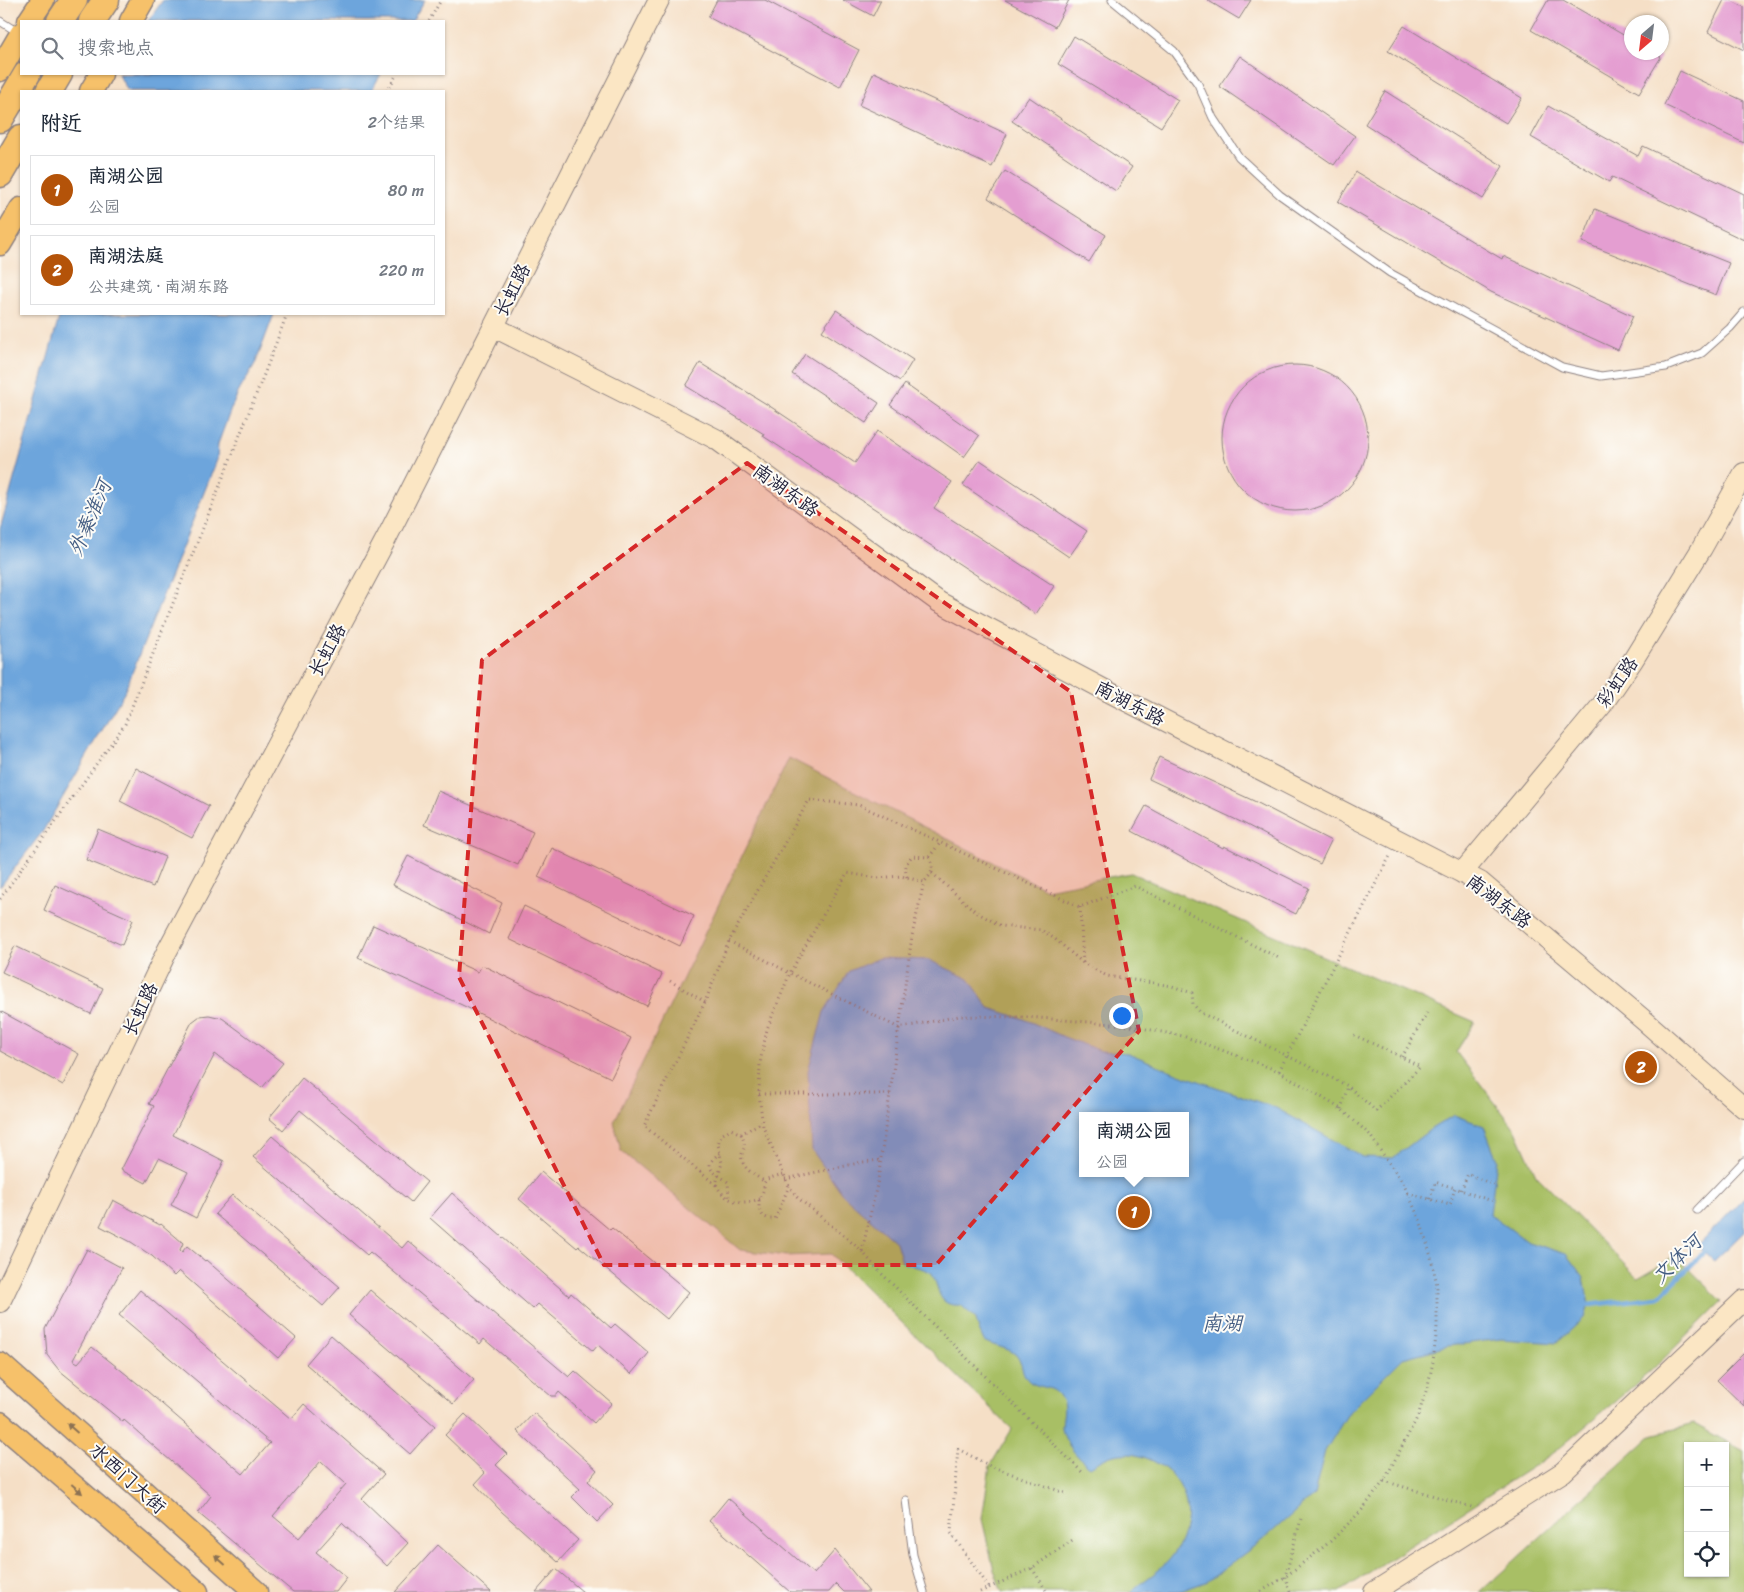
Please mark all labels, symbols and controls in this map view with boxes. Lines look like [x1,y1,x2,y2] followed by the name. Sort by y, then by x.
[1624,15,1669,60] north arrow
[20,20,445,75] search box
[78,31,154,64] text: 搜索地点
[38,34,66,62] icon: search
[40,104,82,142] text: 附近
[368,108,425,137] text: 2个结果
[88,159,164,192] text: 南湖公园
[54,176,60,205] text: 1
[388,176,424,205] text: 80 m
[88,192,120,221] text: 公园
[88,239,164,272] text: 南湖法庭
[52,256,62,285] text: 2
[379,256,424,285] text: 220 m
[484,257,540,323] street label: 长虹路
[88,272,229,301] text: 公共建筑 · 南湖东路
[746,454,826,526] street label: 南湖东路
[58,472,123,562] water label: 外秦淮河
[299,617,355,683] street label: 长虹路
[1587,649,1647,715] street label: 彩虹路
[1089,671,1171,735] street label: 南湖东路
[1459,865,1539,937] street label: 南湖东路
[113,976,167,1042] street label: 长虹路
[1109,1003,1135,1029] your location
[1625,1048,1657,1086] pin: 2
[1079,1112,1189,1177] popup
[1096,1114,1172,1147] text: 南湖公园
[1096,1147,1128,1176] text: 公园
[1118,1193,1150,1231] pin: 1
[1643,1223,1713,1292] water label: 文体河
[1202,1306,1244,1341] water label: 南湖
[67,1422,79,1434] one-way arrow
[82,1434,174,1522] street label: 水西门大街
[1684,1442,1729,1577] map controls
[1684,1442,1729,1487] button: +
[70,1483,83,1494] one-way arrow
[1684,1487,1729,1532] button: −
[1684,1532,1729,1577] button: locate
[213,1554,226,1565] one-way arrow

